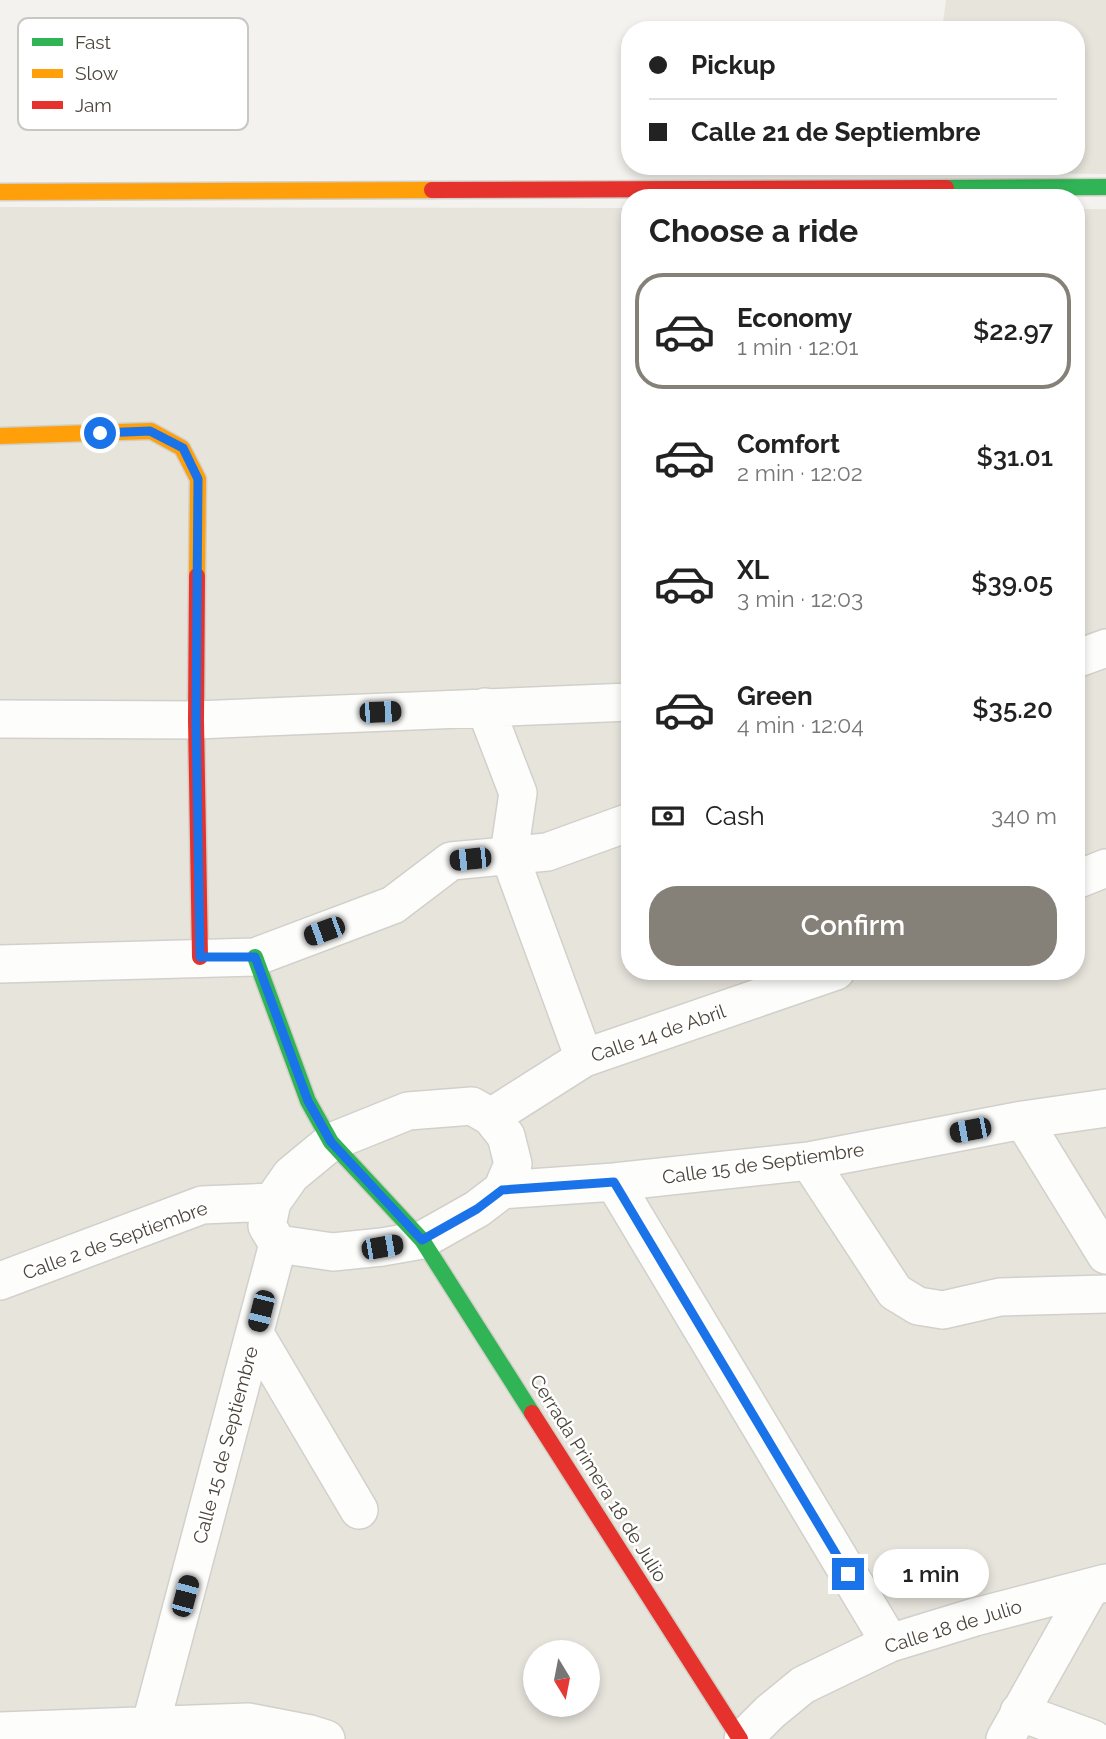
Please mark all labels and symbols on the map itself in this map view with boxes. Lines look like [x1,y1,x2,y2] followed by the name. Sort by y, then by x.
[18,18,248,130] legend
[75,31,111,53] text: Fast
[75,62,119,84] text: Slow
[75,94,112,116] text: Jam
[84,417,116,449] route start
[359,701,402,723] car
[449,846,492,872] car
[301,914,348,948] car
[588,999,729,1066] street label: Calle 14 de Abril
[948,1116,993,1144] car
[661,1138,865,1188] street label: Calle 15 de Septiembre
[20,1196,210,1284] street label: Calle 2 de Septiembre
[360,1233,405,1261] car
[246,1288,277,1334] car
[188,1344,262,1546] street label: Calle 15 de Septiembre
[526,1370,672,1586] street label: Cerrada Primera 18 de Julio
[872,1550,988,1598] callout: 1 min
[832,1558,864,1590] route end
[170,1573,201,1619] car
[882,1595,1024,1657] street label: Calle 18 de Julio
[523,1640,600,1717] north arrow

